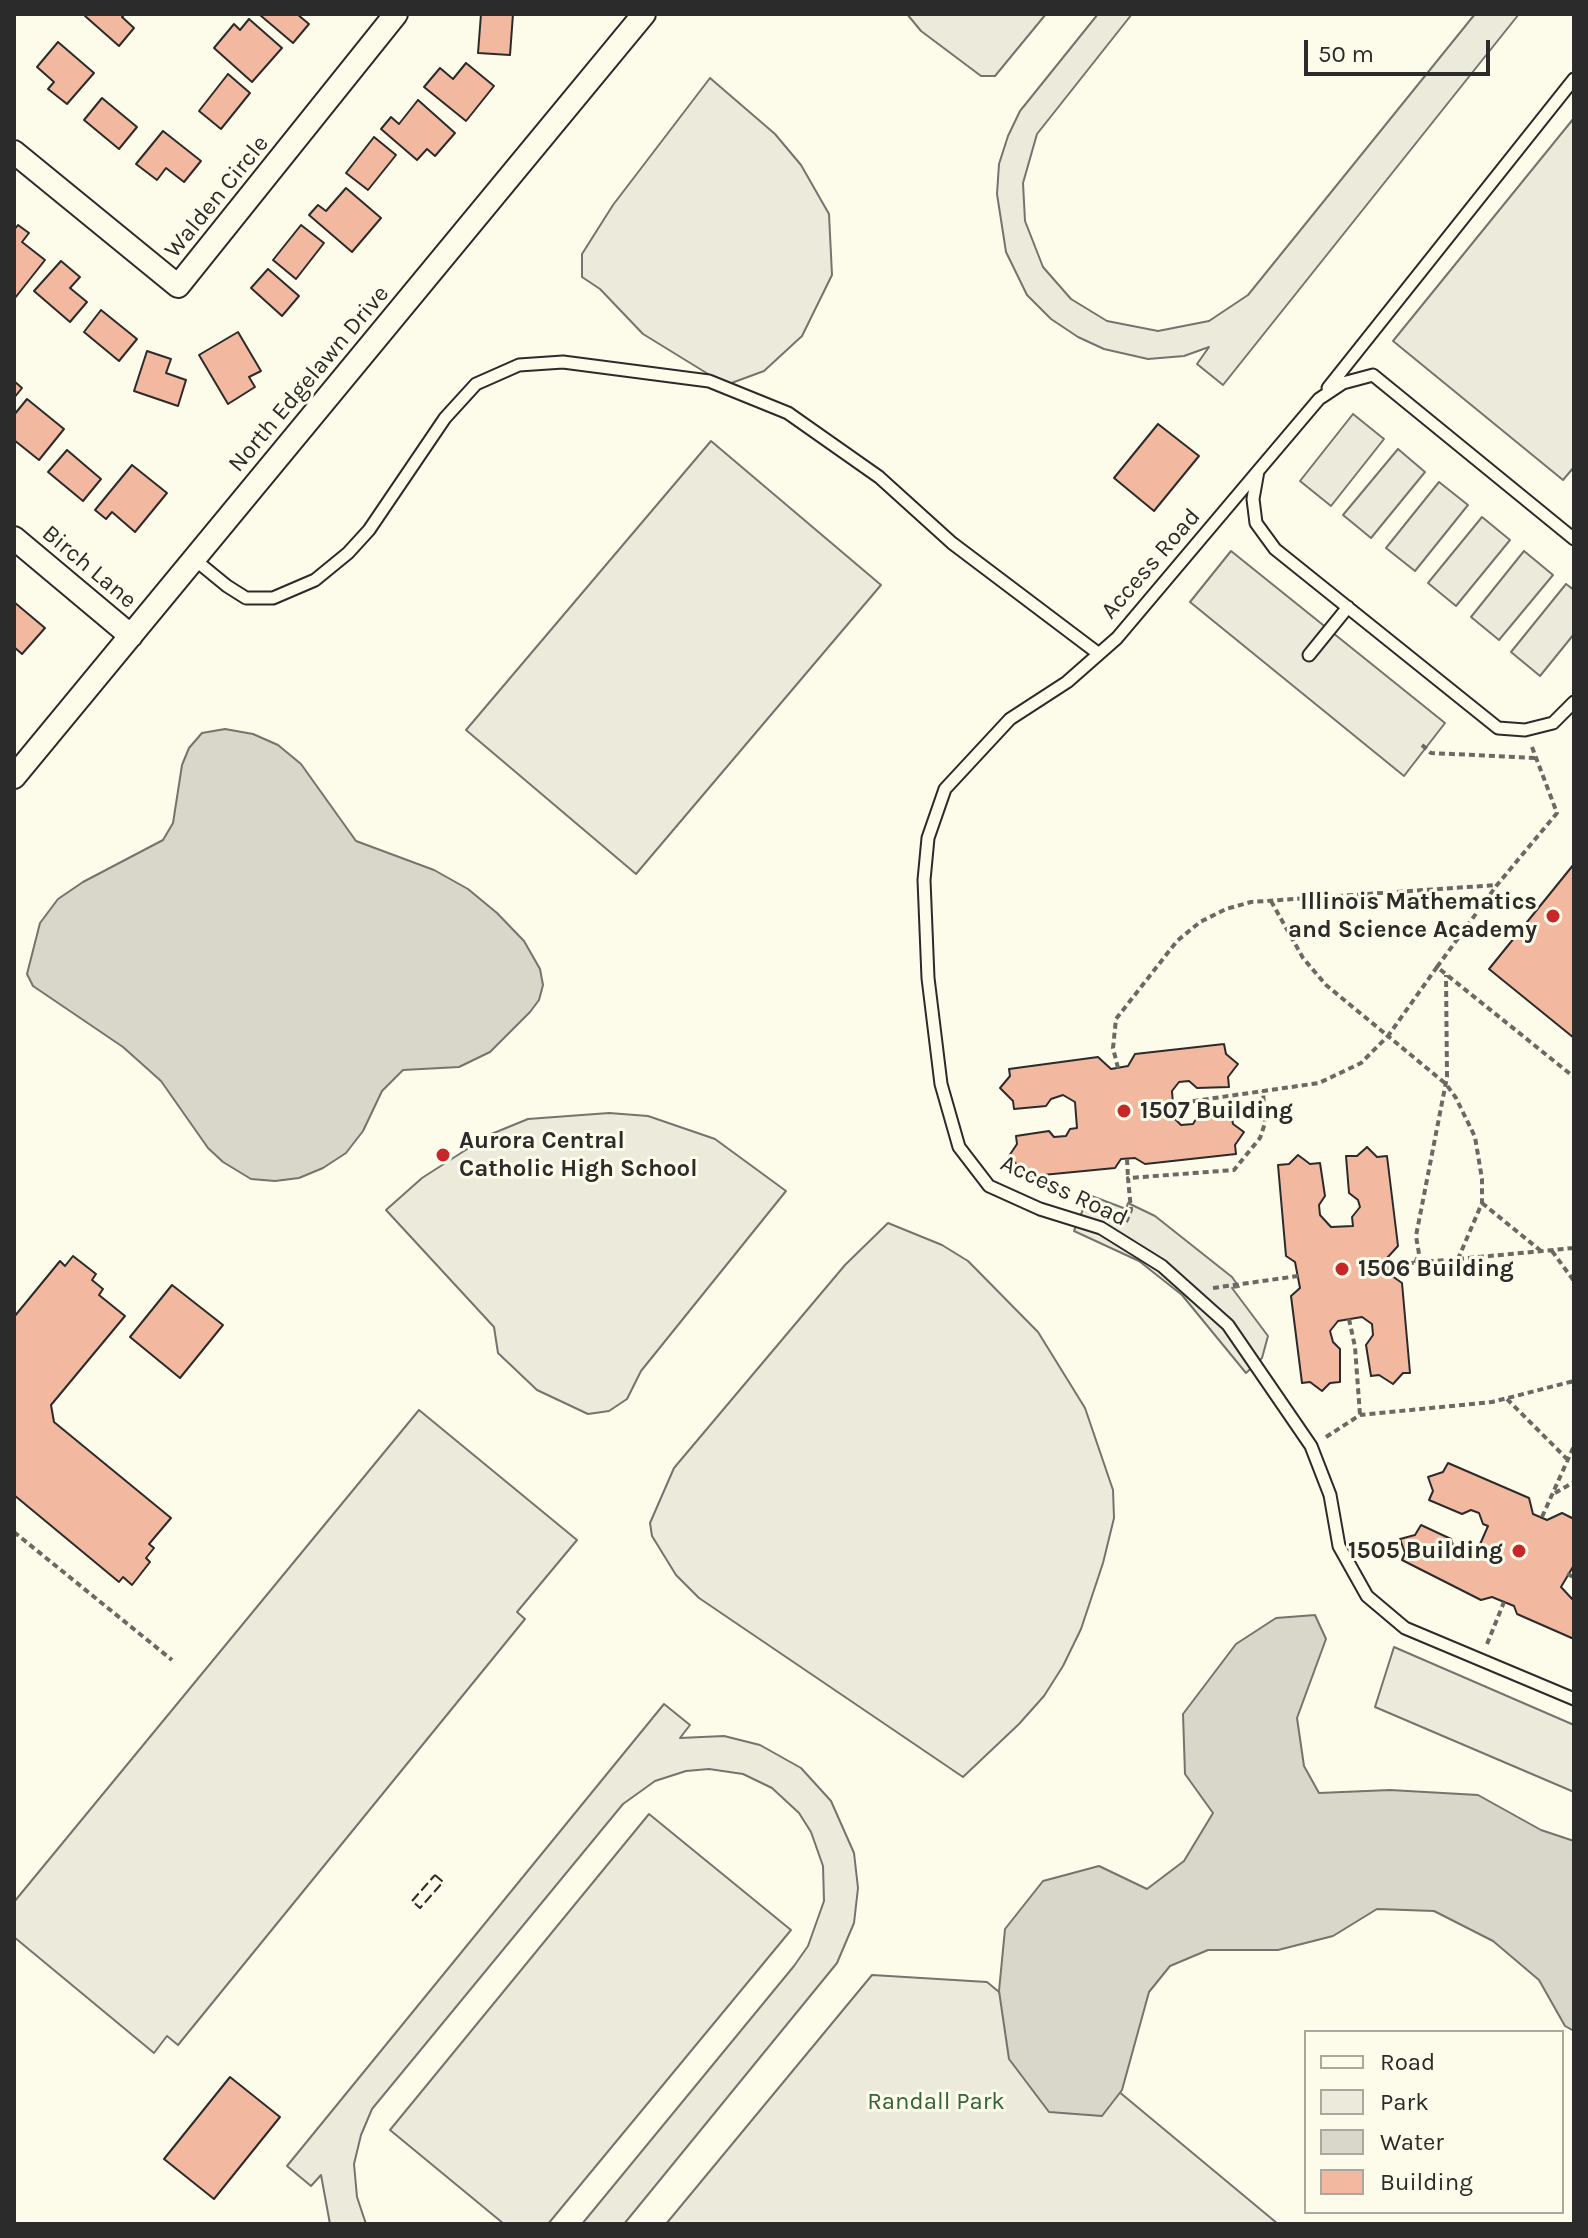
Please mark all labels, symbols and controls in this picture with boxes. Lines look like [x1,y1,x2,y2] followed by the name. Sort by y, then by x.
[1308,24,1494,74] scale bar
[1318,40,1374,68] text: 50 m
[159,130,275,264] street label: Walden Circle
[223,280,395,478] street label: North Edgelawn Drive
[1095,503,1207,625] street label: Access Road
[36,519,142,615] street label: Birch Lane
[1288,888,1537,944] place label: Illinois Mathematics and Science Academy
[1544,907,1562,925] marker: Illinois Mathematics and Science Academy
[1140,1097,1293,1125] place label: 1507 Building
[1115,1102,1133,1120] marker: 1507 Building
[459,1127,697,1183] place label: Aurora Central Catholic High School
[434,1146,452,1164] marker: Aurora Central Catholic High School
[996,1149,1132,1233] street label: Access Road
[1358,1255,1514,1283] place label: 1506 Building
[1333,1260,1351,1278] marker: 1506 Building
[1348,1537,1503,1565] place label: 1505 Building
[1510,1542,1528,1560] marker: 1505 Building
[1304,2030,1564,2214] legend
[1380,2048,1435,2076] text: Road
[867,2088,1005,2116] park label: Randall Park
[1380,2088,1429,2116] text: Park
[1380,2128,1444,2156] text: Water
[1380,2168,1473,2196] text: Building

